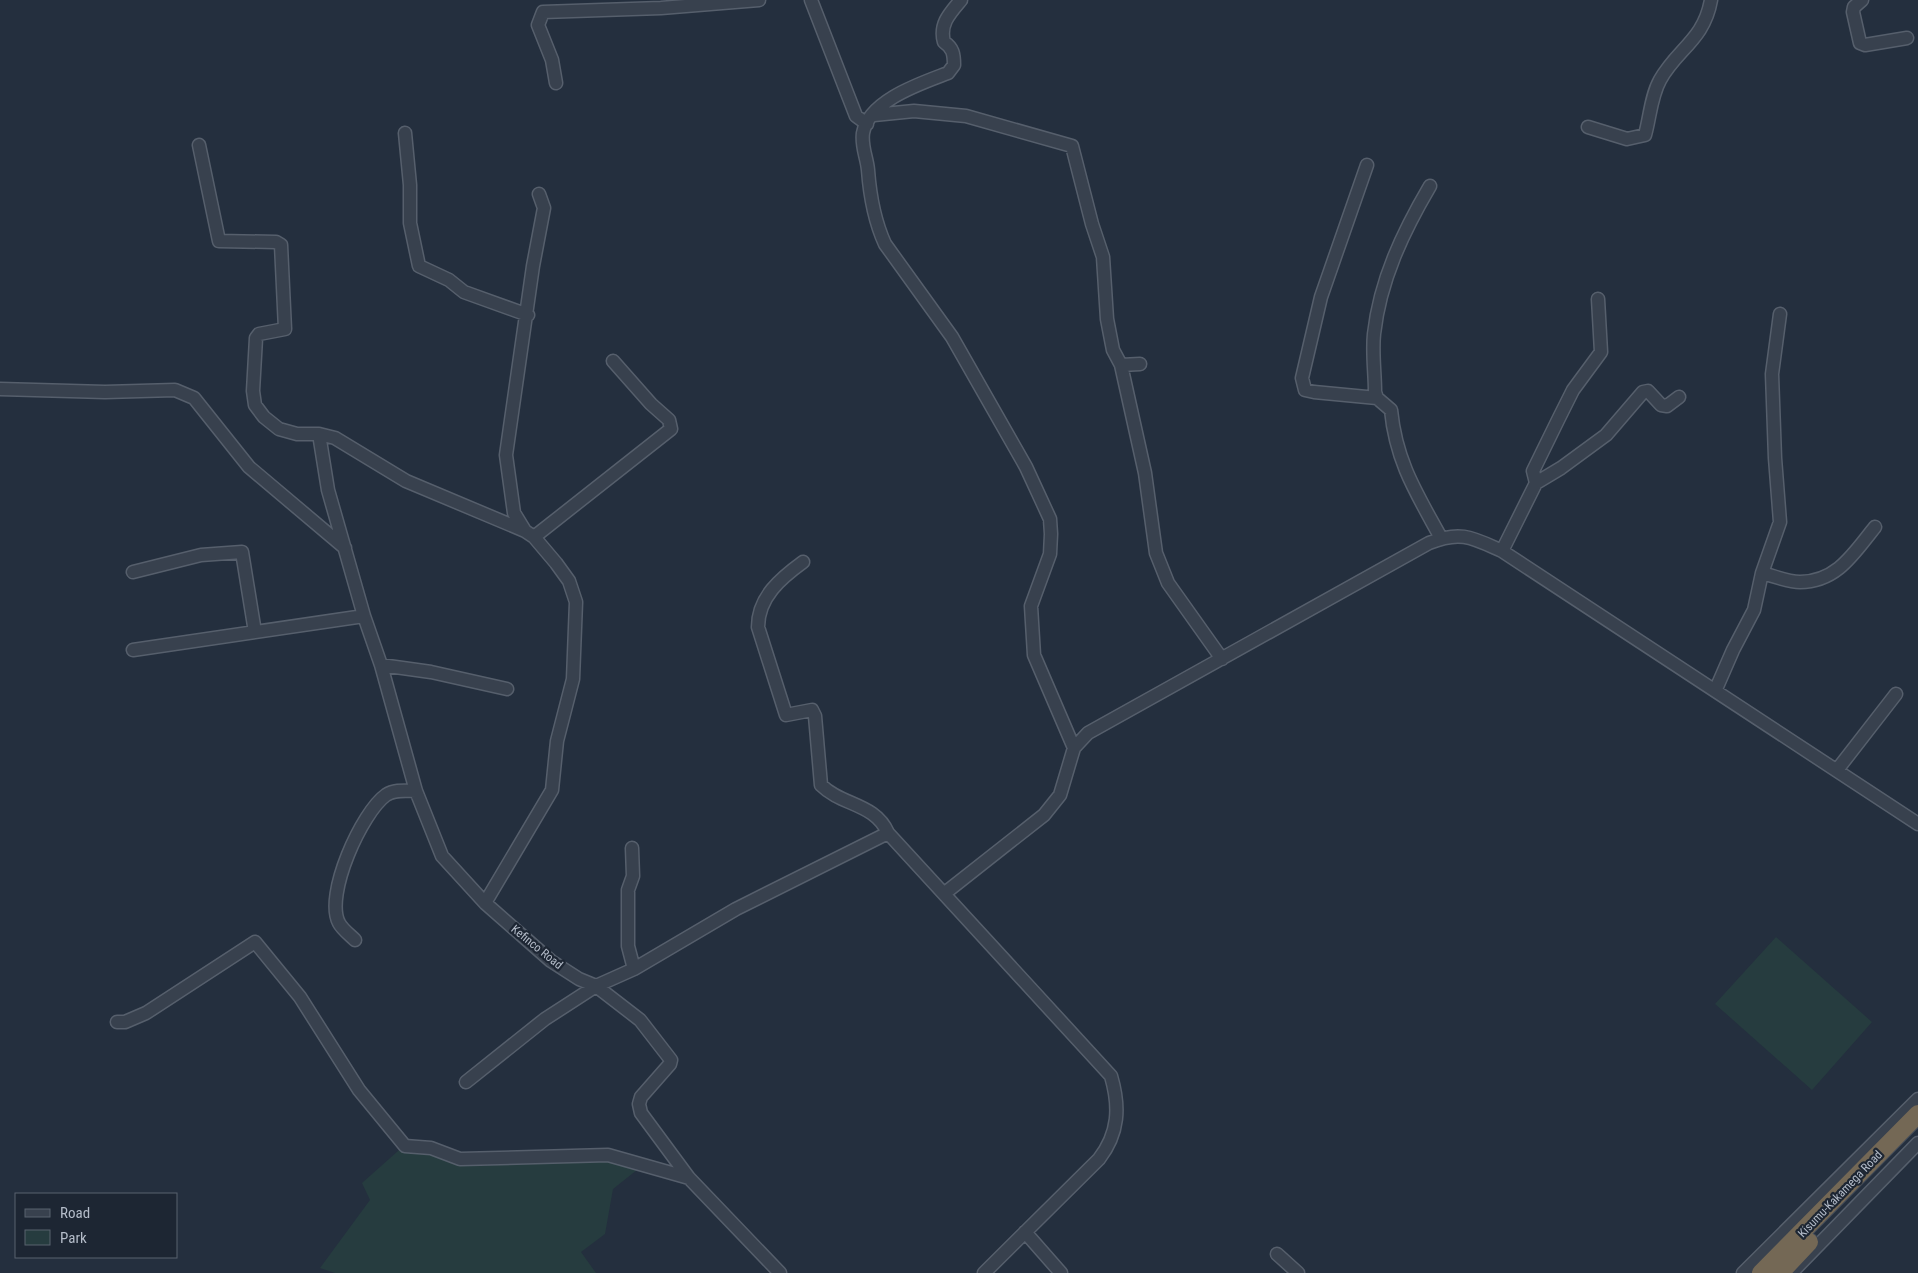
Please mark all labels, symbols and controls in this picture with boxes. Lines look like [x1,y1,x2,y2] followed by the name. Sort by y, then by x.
[508,922,566,972] street label: Kefinco Road
[1795,1148,1885,1240] street label: Kisumu-Kakamega Road
[15,1193,178,1258] legend
[60,1204,90,1222] text: Road
[60,1229,87,1247] text: Park

